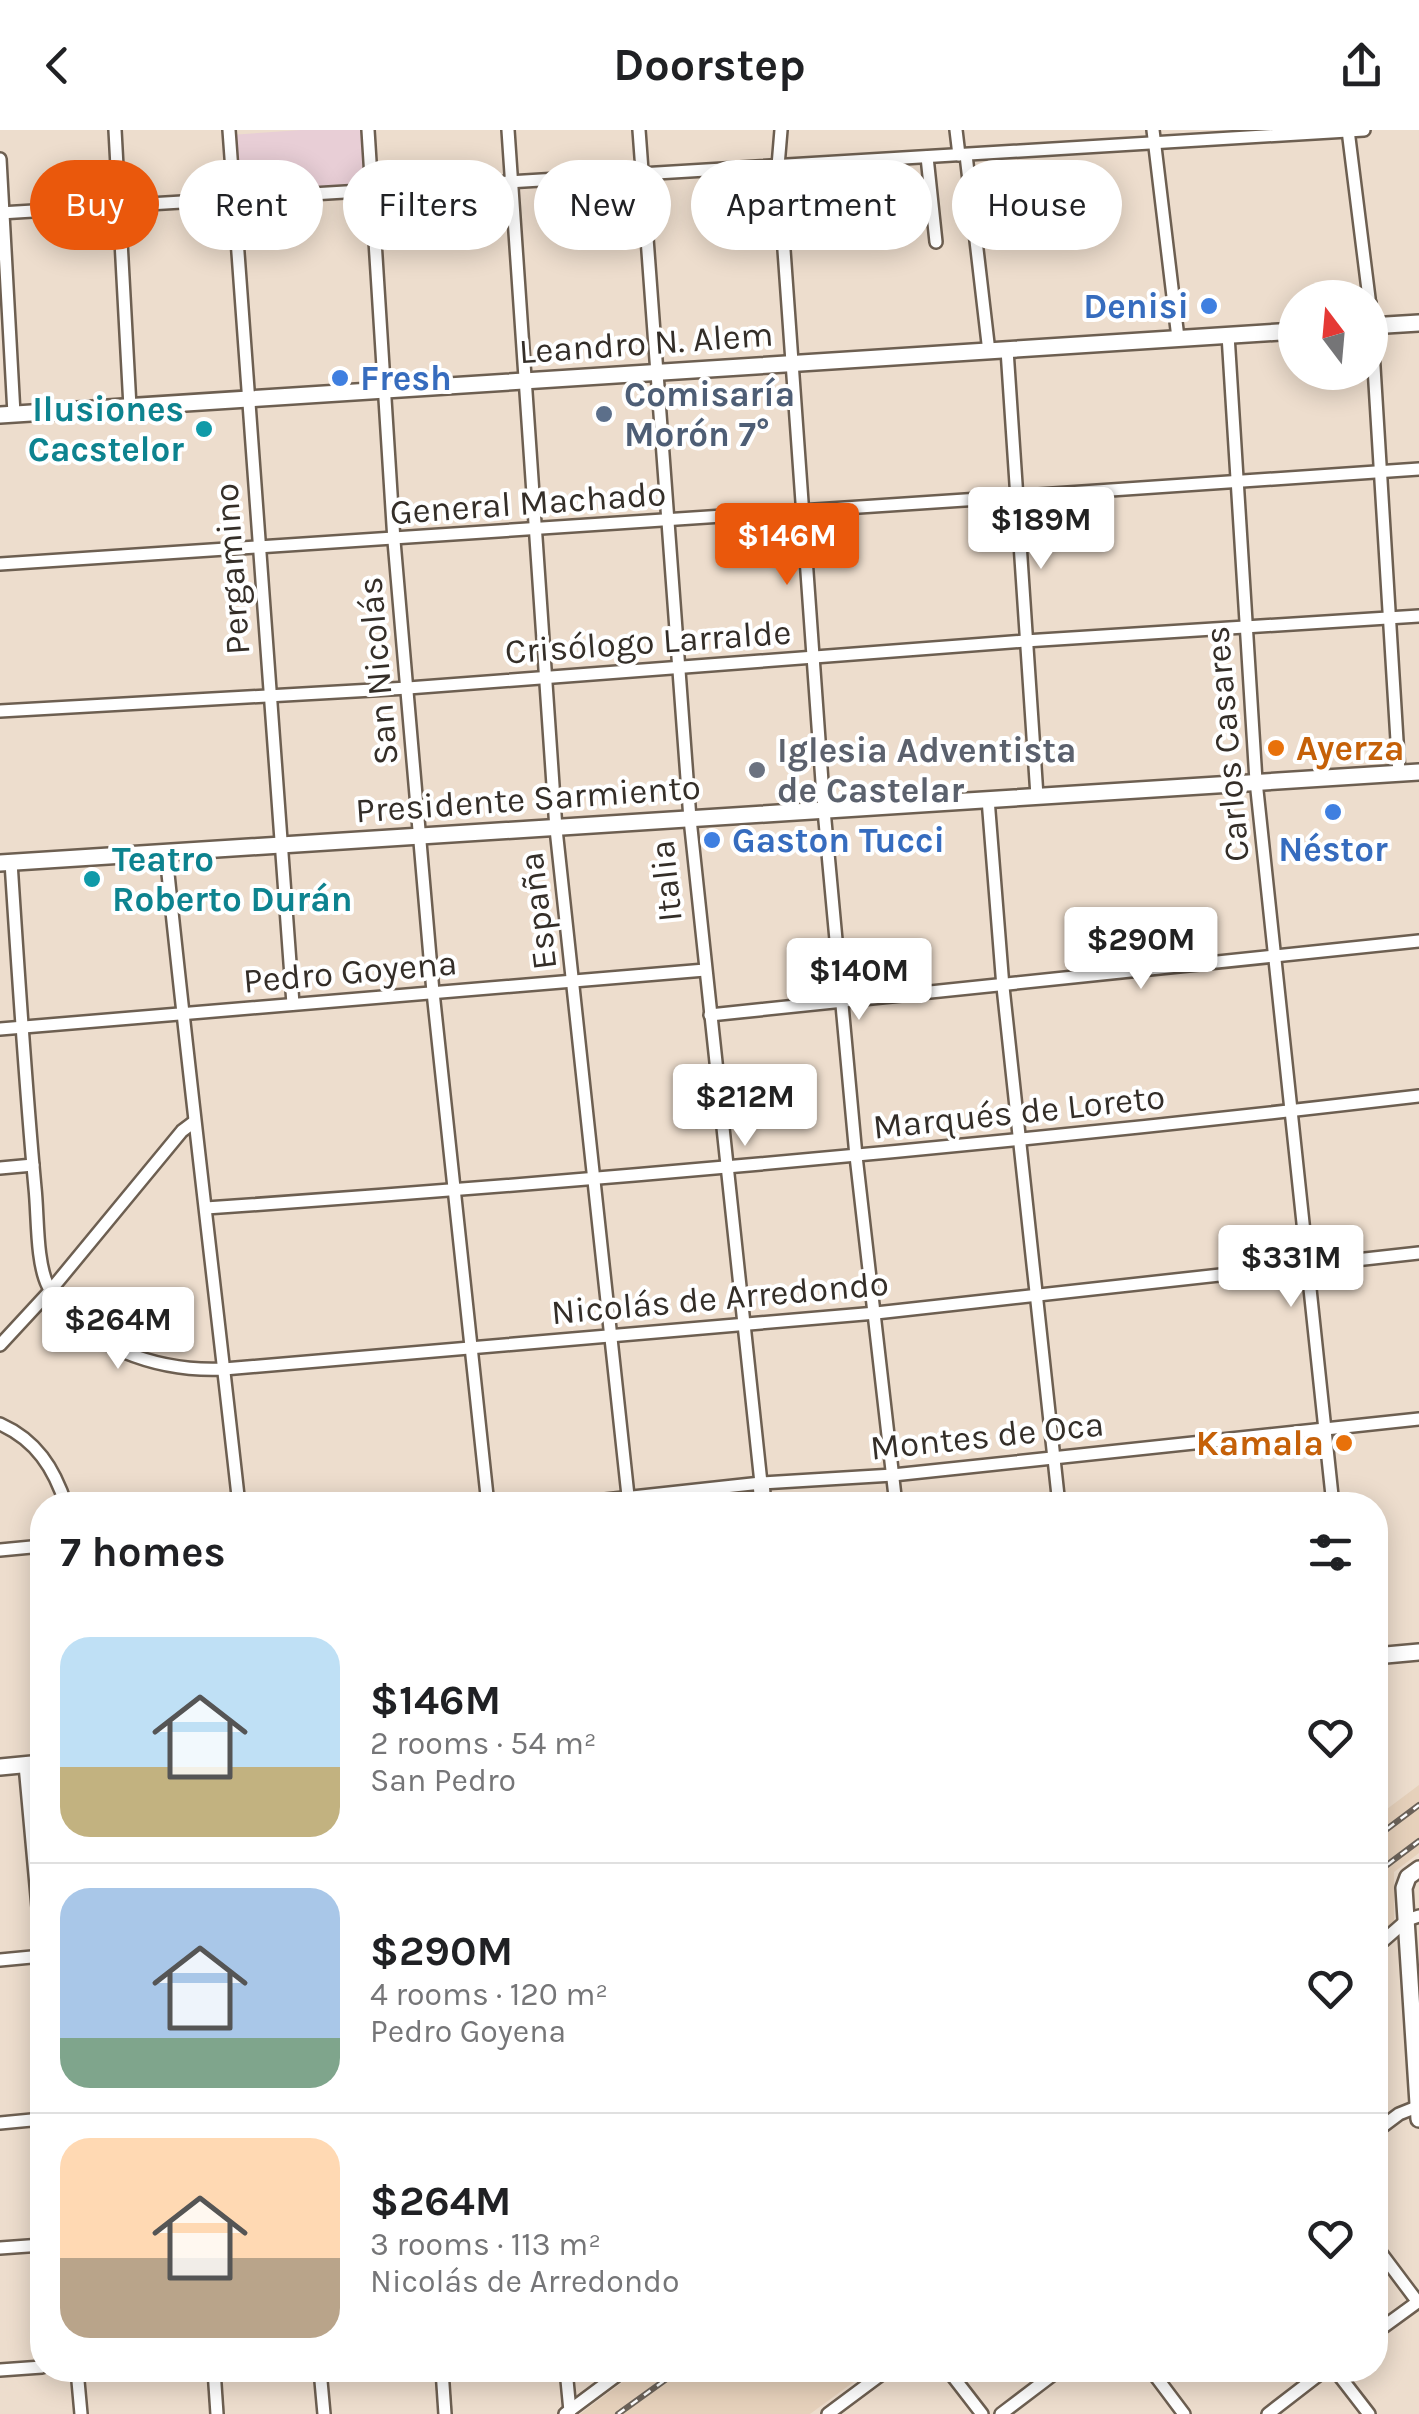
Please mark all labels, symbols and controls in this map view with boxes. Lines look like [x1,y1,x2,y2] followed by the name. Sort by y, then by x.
[30,38,85,93] icon: back
[1334,38,1389,93] icon: share
[613,39,806,91] text: Doorstep
[30,160,159,250] chip: Buy
[179,160,323,250] chip: Rent
[343,160,514,250] chip: Filters
[534,160,671,250] chip: New
[691,160,932,250] chip: Apartment
[952,160,1122,250] chip: House
[1278,280,1388,390] north arrow
[1278,280,1388,390] map controls
[1083,286,1189,327] place label: Denisi
[1198,295,1220,317] marker: Denisi
[518,314,774,372] street label: Leandro N. Alem
[360,358,452,399] place label: Fresh
[329,367,351,389] marker: Fresh
[624,374,795,455] place label: Comisaría Morón 7°
[28,389,184,470] place label: Ilusiones Cacstelor
[593,403,615,425] marker: Comisaría Morón 7°
[193,418,215,440] marker: Ilusiones Cacstelor
[388,473,668,533] street label: General Machado
[206,482,258,656] street label: Pergamino
[971,487,1111,572] pin: $189M
[990,501,1092,538] text: $189M
[717,503,857,588] pin: $146M
[737,517,837,554] text: $146M
[349,575,407,767] street label: San Nicolás
[503,612,793,672] street label: Crisólogo Larralde
[1196,624,1258,864] street label: Carlos Casares
[1296,728,1405,770] place label: Ayerza
[777,730,1076,811] place label: Iglesia Adventista de Castelar
[1265,737,1287,759] marker: Ayerza
[746,759,768,781] marker: Iglesia Adventista de Castelar
[354,766,702,832] street label: Presidente Sarmiento
[1322,801,1344,823] marker: Néstor
[732,820,945,861] place label: Gaston Tucci
[701,829,723,851] marker: Gaston Tucci
[1278,829,1388,870] place label: Néstor
[641,838,691,924] street label: Italia
[112,839,353,920] place label: Teatro Roberto Durán
[510,850,566,972] street label: España
[81,868,103,890] marker: Teatro Roberto Durán
[1071,907,1211,992] pin: $290M
[1086,921,1196,958] text: $290M
[789,938,929,1023] pin: $140M
[241,942,459,1002] street label: Pedro Goyena
[809,952,909,989] text: $140M
[675,1064,815,1149] pin: $212M
[871,1076,1167,1148] street label: Marqués de Loreto
[695,1078,795,1115] text: $212M
[1221,1225,1361,1310] pin: $331M
[1240,1239,1342,1276] text: $331M
[550,1263,890,1333] street label: Nicolás de Arredondo
[48,1287,188,1372] pin: $264M
[64,1301,172,1338] text: $264M
[868,1403,1106,1469] street label: Montes de Oca
[1196,1423,1324,1464] place label: Kamala
[1333,1432,1355,1454] marker: Kamala
[1303,1525,1358,1580] icon: filters
[60,1527,226,1577] text: 7 homes
[370,1675,501,1725] text: $146M
[140,1677,260,1797] icon: home
[1303,1710,1358,1765] icon: heart
[370,1725,597,1762] text: 2 rooms · 54 m²
[370,1762,516,1799] text: San Pedro
[370,1926,513,1976] text: $290M
[140,1928,260,2048] icon: home
[1303,1961,1358,2016] icon: heart
[370,1976,608,2013] text: 4 rooms · 120 m²
[370,2013,566,2050] text: Pedro Goyena
[370,2176,512,2226] text: $264M
[140,2178,260,2298] icon: home
[1303,2211,1358,2266] icon: heart
[370,2226,601,2263] text: 3 rooms · 113 m²
[370,2263,680,2300] text: Nicolás de Arredondo

